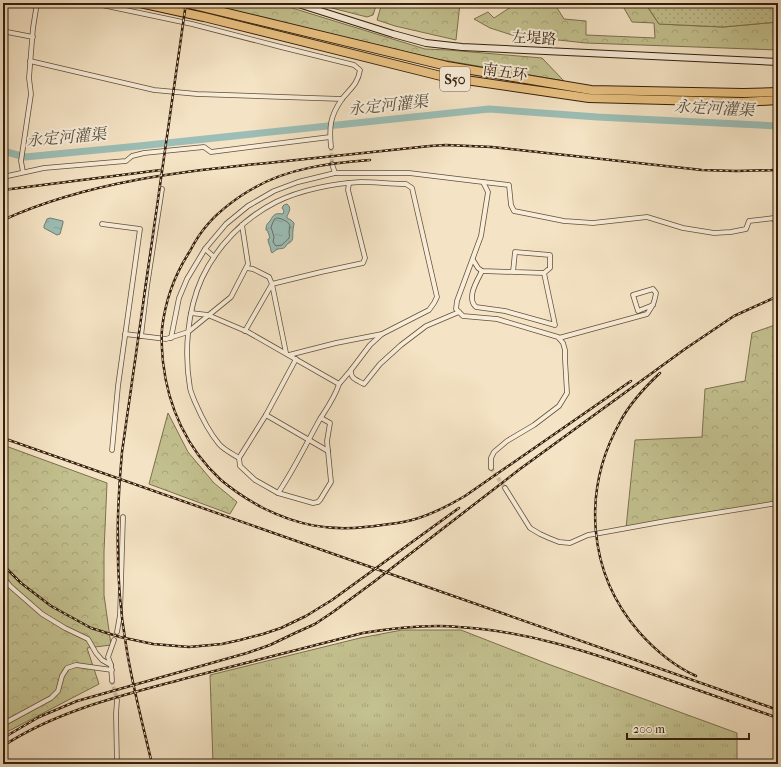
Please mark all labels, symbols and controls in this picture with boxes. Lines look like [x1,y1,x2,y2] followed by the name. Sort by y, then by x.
[511,28,557,48] street label: 左堤路
[481,60,529,84] street label: 南五环
[440,67,470,91] road number: S50
[347,91,431,119] water label: 永定河灌渠
[674,96,756,120] water label: 永定河灌渠
[25,124,109,150] water label: 永定河灌渠
[627,715,749,741] scale bar
[633,722,665,736] text: 200 m

